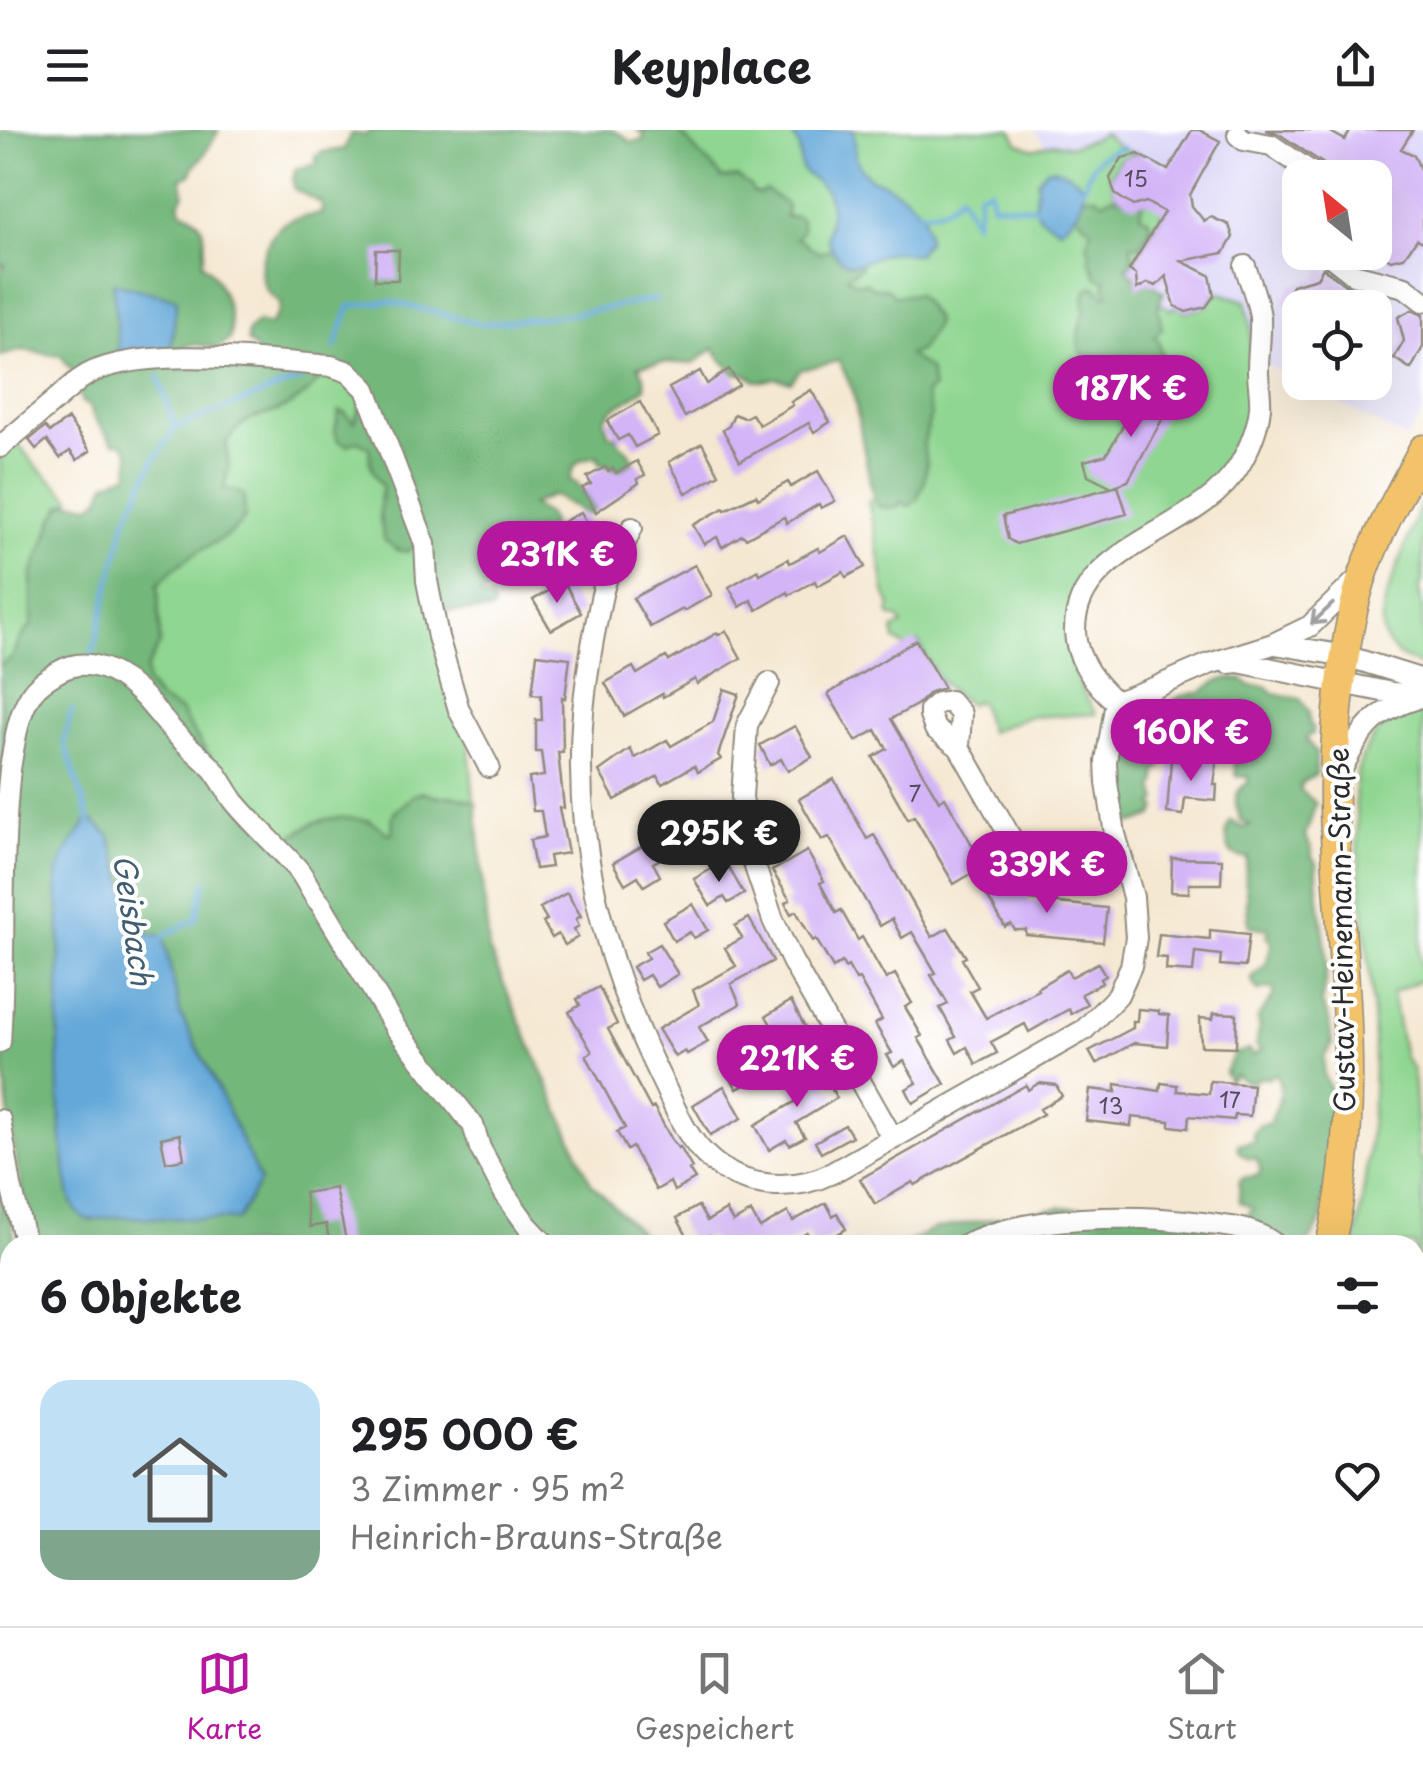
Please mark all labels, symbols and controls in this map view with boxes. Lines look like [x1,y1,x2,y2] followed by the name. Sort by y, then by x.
[611,31,812,99] text: Keyplace
[40,38,95,93] icon: menu
[1328,38,1383,93] icon: share
[1282,160,1392,270] north arrow
[1282,160,1392,400] map controls
[1124,161,1148,194] house number: 15
[1282,290,1392,400] button: locate
[1050,355,1212,440] pin: 187K €
[1075,363,1187,411] text: 187K €
[476,521,638,606] pin: 231K €
[499,529,615,577] text: 231K €
[1311,602,1335,626] one-way arrow
[1110,699,1272,784] pin: 160K €
[1133,707,1249,755] text: 160K €
[1316,747,1365,1113] street label: Gustav-Heinemann-Straße
[909,776,921,809] house number: 7
[638,800,800,885] pin: 295K €
[659,808,779,856] text: 295K €
[966,831,1128,916] pin: 339K €
[988,839,1106,887] text: 339K €
[103,851,166,988] water label: Geisbach
[716,1025,878,1110] pin: 221K €
[739,1033,855,1081] text: 221K €
[1219,1082,1241,1115] house number: 17
[1099,1088,1123,1121] house number: 13
[40,1264,242,1327] text: 6 Objekte
[1330,1268,1385,1323] icon: filters
[350,1401,579,1464] text: 295 000 €
[120,1420,240,1540] icon: home
[1330,1453,1385,1508] icon: heart
[350,1464,626,1512] text: 3 Zimmer · 95 m²
[350,1512,723,1560] text: Heinrich-Brauns-Straße
[186,1646,262,1749] tab: Karte
[635,1646,794,1749] tab: Gespeichert
[1167,1646,1237,1749] tab: Start

